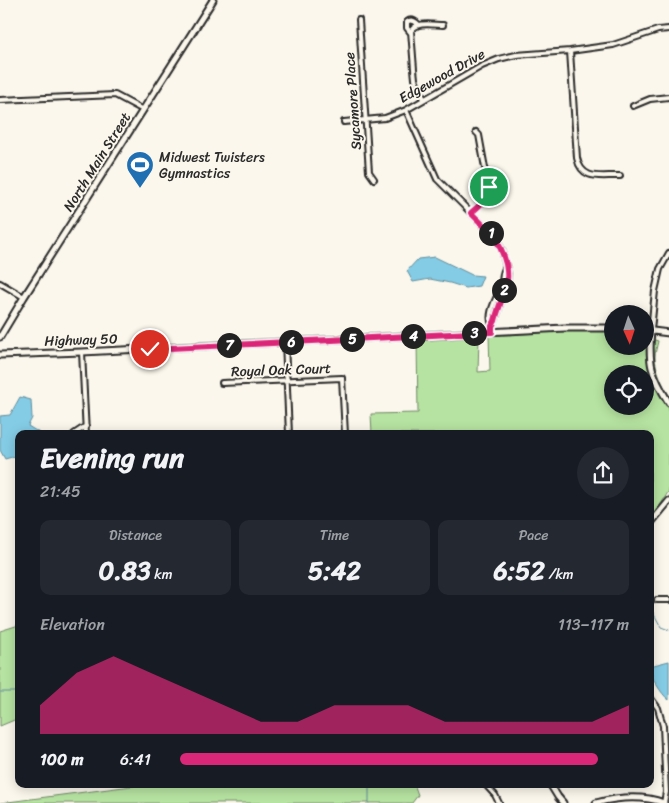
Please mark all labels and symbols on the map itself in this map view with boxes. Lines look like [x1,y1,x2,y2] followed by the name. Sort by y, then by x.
[394,42,490,110] street label: Edgewood Drive
[337,51,369,151] street label: Sycamore Place
[56,107,138,217] street label: North Main Street
[159,145,265,186] place label: Midwest Twisters Gymnastics
[125,150,155,189] sports icon: Midwest Twisters Gymnastics
[468,166,510,208] pin
[478,220,504,246] pin: 1
[492,278,516,302] pin: 2
[604,305,654,355] north arrow
[462,320,486,346] pin: 3
[400,324,426,348] pin: 4
[44,326,118,354] street label: Highway 50
[340,326,364,352] pin: 5
[129,328,171,370] pin
[278,330,304,354] pin: 6
[216,332,242,358] pin: 7
[231,356,331,384] street label: Royal Oak Court

